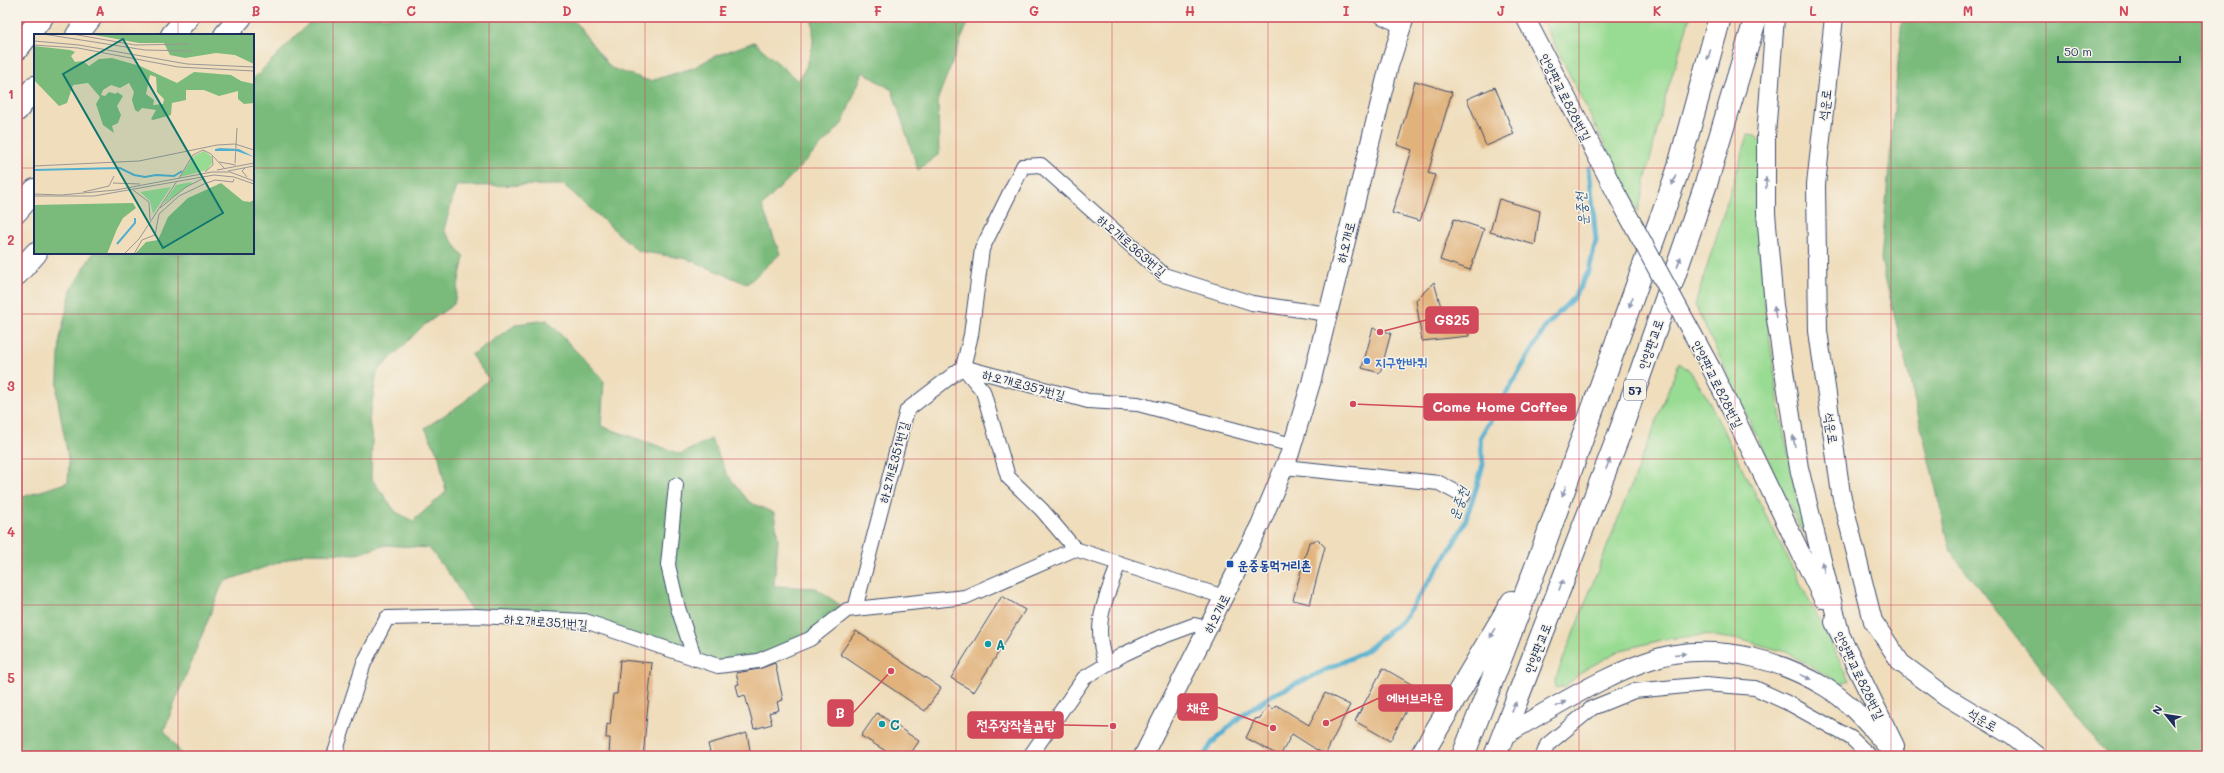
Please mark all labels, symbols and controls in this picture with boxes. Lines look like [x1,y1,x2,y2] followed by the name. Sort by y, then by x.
[95,2,105,19] text: A
[252,2,261,19] text: B
[406,2,416,19] text: C
[562,2,572,19] text: D
[719,2,727,19] text: E
[874,2,882,19] text: F
[1029,2,1039,19] text: G
[1185,2,1195,19] text: H
[1343,2,1350,19] text: I
[1497,2,1505,19] text: J
[1653,2,1662,19] text: K
[1809,2,1817,19] text: L
[1963,2,1973,19] text: M
[2119,2,2129,19] text: N
[34,34,254,254] inset map
[2058,38,2180,64] scale bar
[2064,43,2092,59] text: 50 m
[1706,49,1712,61] one-way arrow
[1537,50,1595,144] street label: 안양판교로828번길
[8,85,14,102] text: 1
[1814,89,1834,121] street label: 석운로
[1671,174,1677,186] one-way arrow
[1763,176,1769,189] one-way arrow
[1570,190,1592,227] water label: 운중천
[1094,210,1170,280] street label: 하오개로363번길
[1332,220,1358,264] street label: 하오개로
[7,231,15,248] text: 2
[1676,256,1682,268] one-way arrow
[1627,297,1633,309] one-way arrow
[1771,306,1777,318] one-way arrow
[1426,307,1478,333] callout: GS25
[1434,310,1470,329] text: GS25
[1633,317,1667,371] street label: 안양판교로
[1689,337,1747,431] street label: 안양판교로828번길
[1375,353,1427,370] place label: 지구한바퀴
[1362,356,1372,366] marker: 지구한바퀴
[981,365,1067,403] street label: 하오개로357번길
[7,377,15,394] text: 3
[1624,380,1646,400] road number: 57
[1424,394,1575,420] callout: Come Home Coffee
[1432,397,1568,416] text: Come Home Coffee
[1821,411,1843,445] street label: 석운로
[874,419,912,505] street label: 하오개로351번길
[1791,435,1797,447] one-way arrow
[1605,458,1611,470] one-way arrow
[1443,482,1473,522] water label: 운중천
[1561,485,1567,497] one-way arrow
[7,523,15,540] text: 4
[1238,556,1312,573] place label: 운중동먹거리촌
[1225,559,1235,569] marker: 운중동먹거리촌
[1820,561,1826,574] one-way arrow
[1559,579,1565,591] one-way arrow
[1199,590,1233,636] street label: 하오개로
[504,610,588,632] street label: 하오개로351번길
[1520,621,1554,675] street label: 안양판교로
[1490,627,1497,639] one-way arrow
[1831,628,1889,722] street label: 안양판교로828번길
[996,636,1005,653] place label: A
[983,639,993,649] marker: A
[1674,650,1686,657] one-way arrow
[7,669,15,686] text: 5
[1800,674,1811,680] one-way arrow
[1379,685,1452,711] callout: 에버브라운
[1387,688,1443,707] text: 에버브라운
[1178,694,1217,720] callout: 채운
[2146,695,2186,735] north arrow
[1186,697,1209,716] text: 채운
[828,700,853,726] callout: B
[1512,700,1518,712] one-way arrow
[1556,701,1567,708] one-way arrow
[2148,702,2165,717] text: N
[835,703,845,722] text: B
[1965,704,2001,734] street label: 석운로
[968,712,1063,738] callout: 전주장작불곰탕
[977,715,1056,734] text: 전주장작불곰탕
[890,716,900,733] place label: C
[877,719,887,729] marker: C

